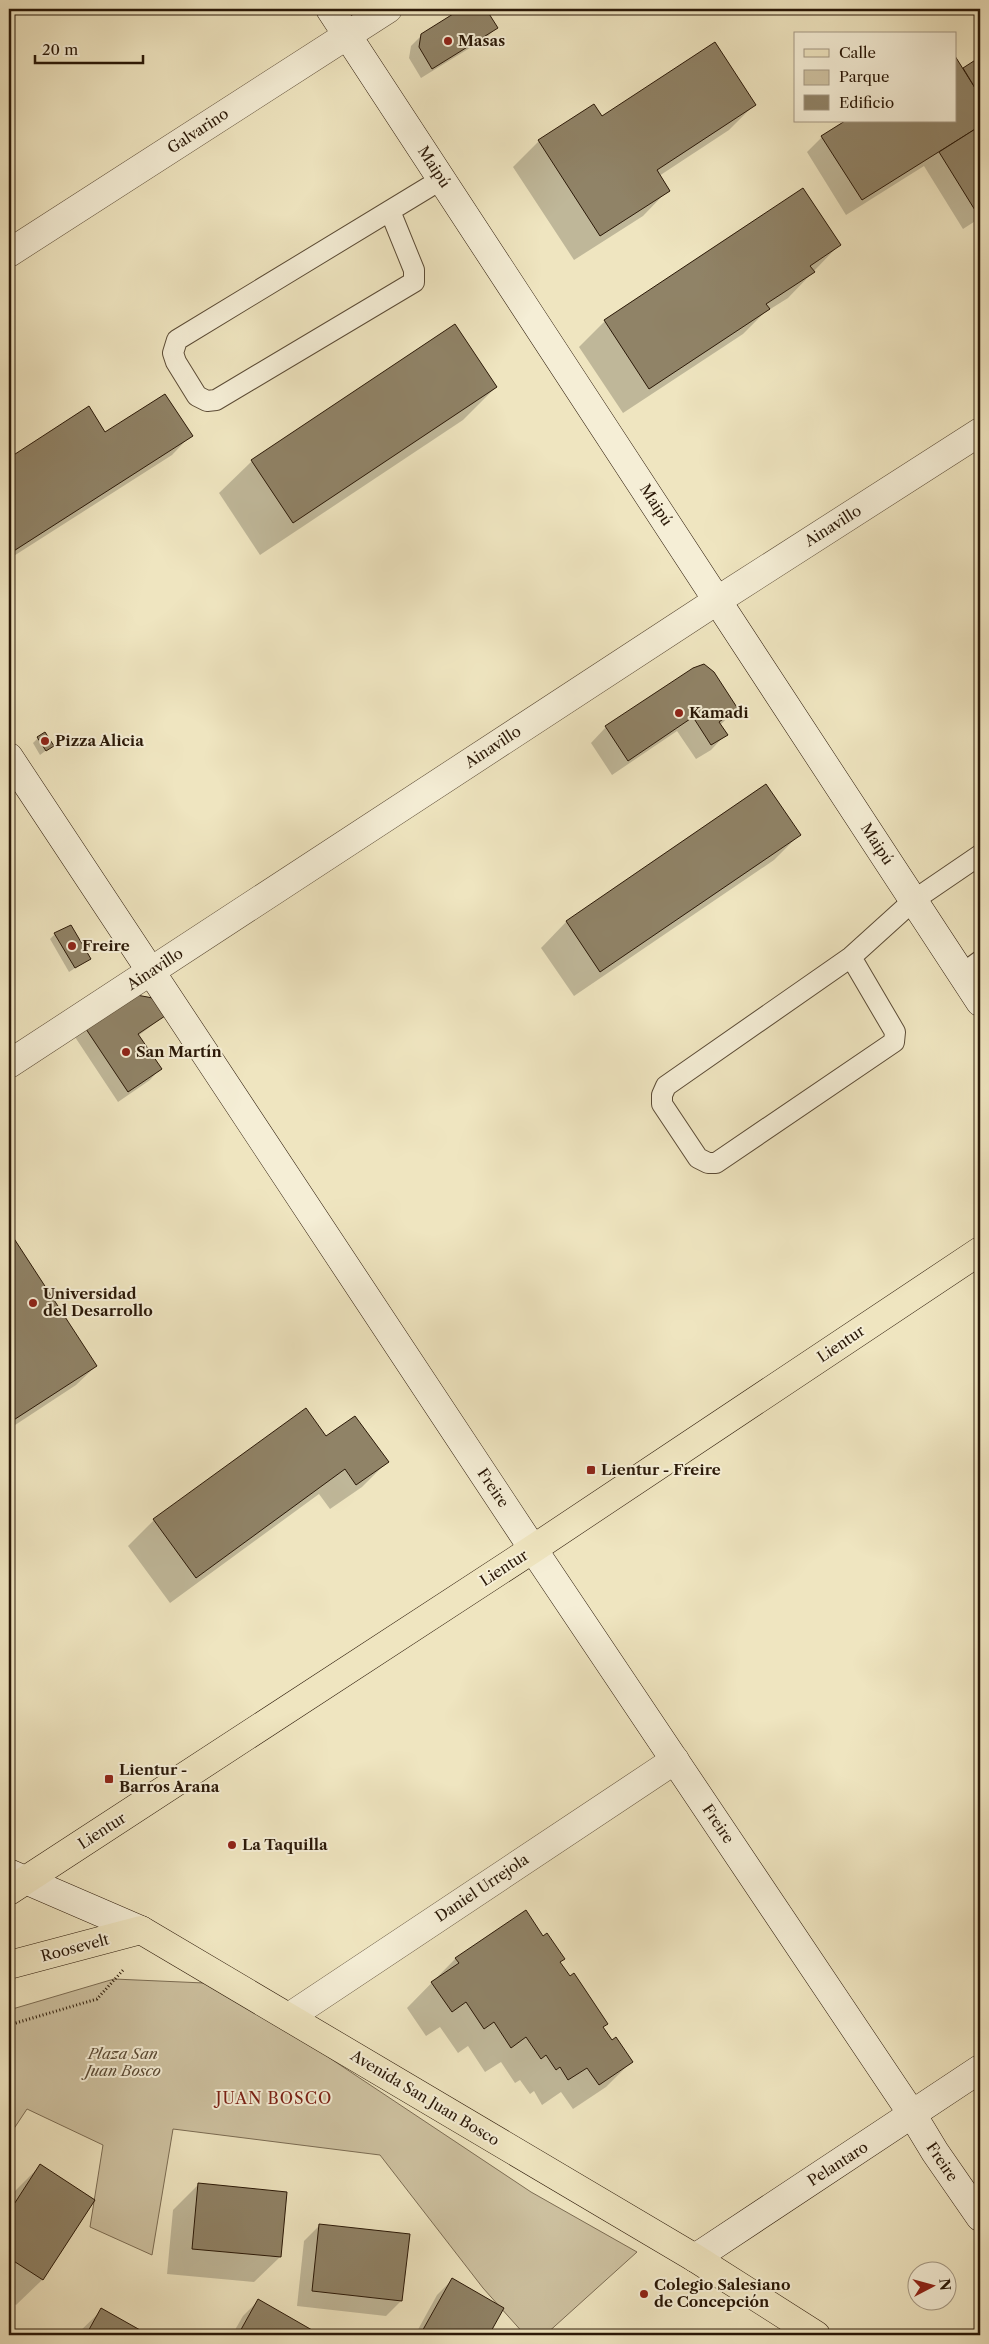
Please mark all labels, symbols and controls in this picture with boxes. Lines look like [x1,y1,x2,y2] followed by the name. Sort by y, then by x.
[458,31,505,50] place label: Masas
[35,32,142,64] scale bar
[794,32,956,122] legend
[442,35,454,47] marker: Masas
[42,40,78,59] text: 20 m
[839,43,876,62] text: Calle
[839,67,889,86] text: Parque
[839,93,894,112] text: Edificio
[163,104,232,157] street label: Galvarino
[414,142,455,191] street label: Maipú
[636,480,677,529] street label: Maipú
[800,501,865,551] street label: Ainavillo
[689,703,749,722] place label: Kamadi
[673,707,685,719] marker: Kamadi
[460,721,524,772] street label: Ainavillo
[55,731,144,750] place label: Pizza Alicia
[39,735,51,747] marker: Pizza Alicia
[857,819,898,868] street label: Maipú
[82,936,130,955] place label: Freire
[66,940,78,952] marker: Freire
[122,943,186,994] street label: Ainavillo
[136,1042,222,1061] place label: San Martín
[120,1046,132,1058] marker: San Martín
[43,1284,153,1320] place label: Universidad del Desarrollo
[27,1297,39,1309] marker: Universidad del Desarrollo
[813,1320,869,1366] street label: Lientur
[601,1460,721,1479] place label: Lientur - Freire
[473,1464,513,1511] street label: Freire
[585,1464,597,1476] marker: Lientur - Freire
[476,1545,532,1590] street label: Lientur
[119,1760,220,1796] place label: Lientur - Barros Arana
[103,1773,115,1785] marker: Lientur - Barros Arana
[698,1800,738,1847] street label: Freire
[74,1808,130,1853] street label: Lientur
[242,1835,328,1854] place label: La Taquilla
[226,1839,238,1851] marker: La Taquilla
[431,1849,532,1926] street label: Daniel Urrejola
[39,1929,112,1966] street label: Roosevelt
[81,2044,161,2080] park label: Plaza San Juan Bosco
[347,2045,503,2150] street label: Avenida San Juan Bosco
[213,2088,332,2108] district label: JUAN BOSCO
[804,2137,872,2190] street label: Pelantaro
[922,2138,962,2185] street label: Freire
[906,2262,956,2312] north arrow
[654,2275,790,2311] place label: Colegio Salesiano de Concepción
[935,2278,955,2292] text: N
[638,2288,650,2300] marker: Colegio Salesiano de Concepción

